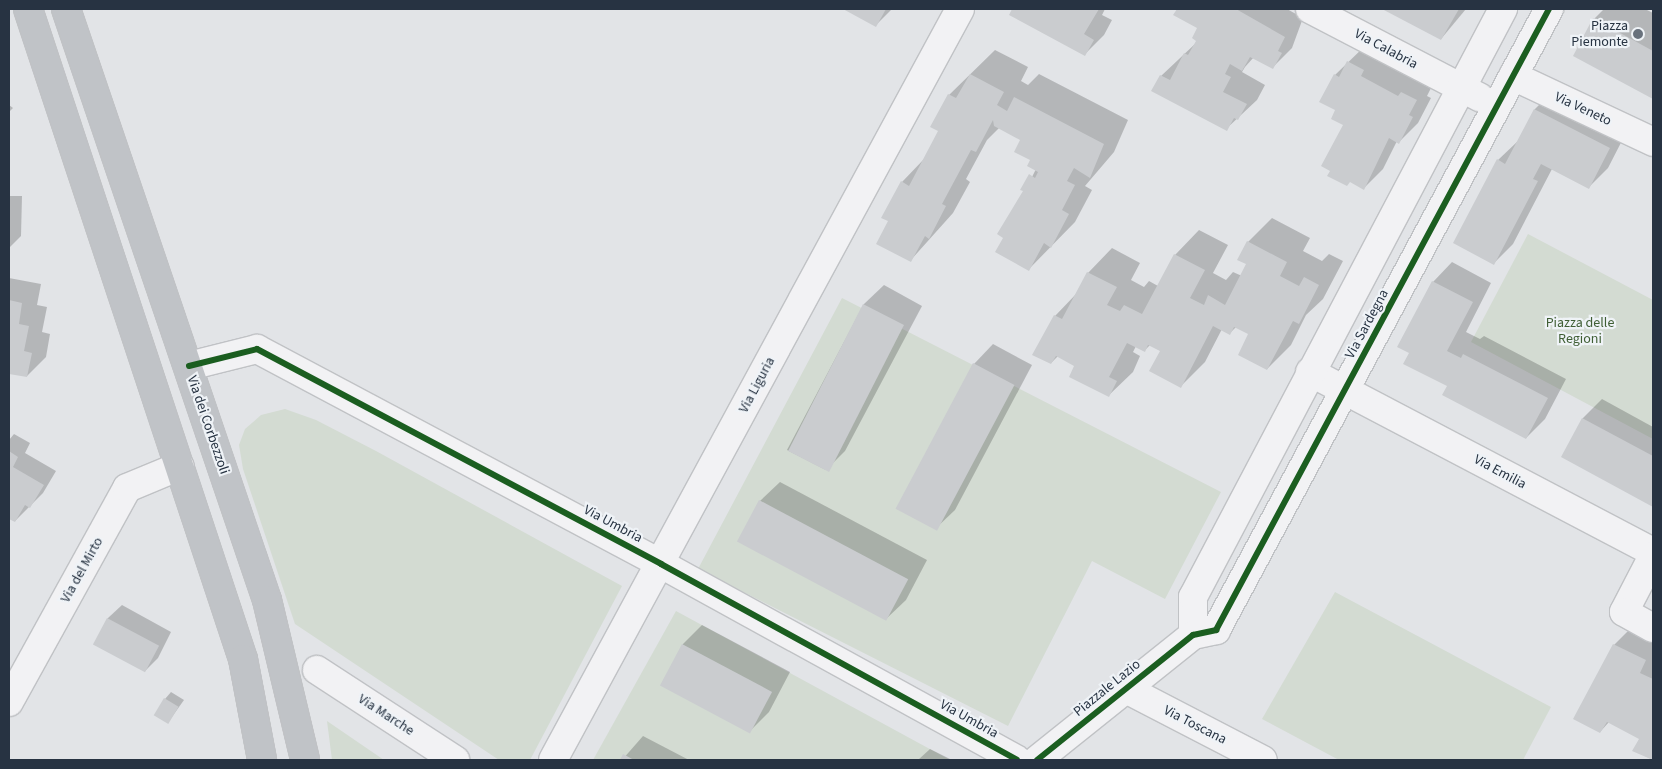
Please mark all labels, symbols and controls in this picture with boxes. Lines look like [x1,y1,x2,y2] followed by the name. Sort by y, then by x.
[1571,18,1628,50] place label: Piazza Piemonte
[1351,25,1421,73] street label: Via Calabria
[1632,28,1644,40] marker: Piazza Piemonte
[1552,88,1614,130] street label: Via Veneto
[1342,286,1392,362] street label: Via Sardegna
[1546,315,1614,348] park label: Piazza delle Regioni
[735,354,779,416] street label: Via Liguria
[183,374,233,476] street label: Via dei Corbezzoli
[1471,451,1529,493] street label: Via Emilia
[581,502,645,546] street label: Via Umbria
[57,534,107,606] street label: Via del Mirto
[1070,656,1144,720] street label: Piazzale Lazio
[355,691,417,739] street label: Via Marche
[937,696,1001,742] street label: Via Umbria
[1161,702,1229,748] street label: Via Toscana

